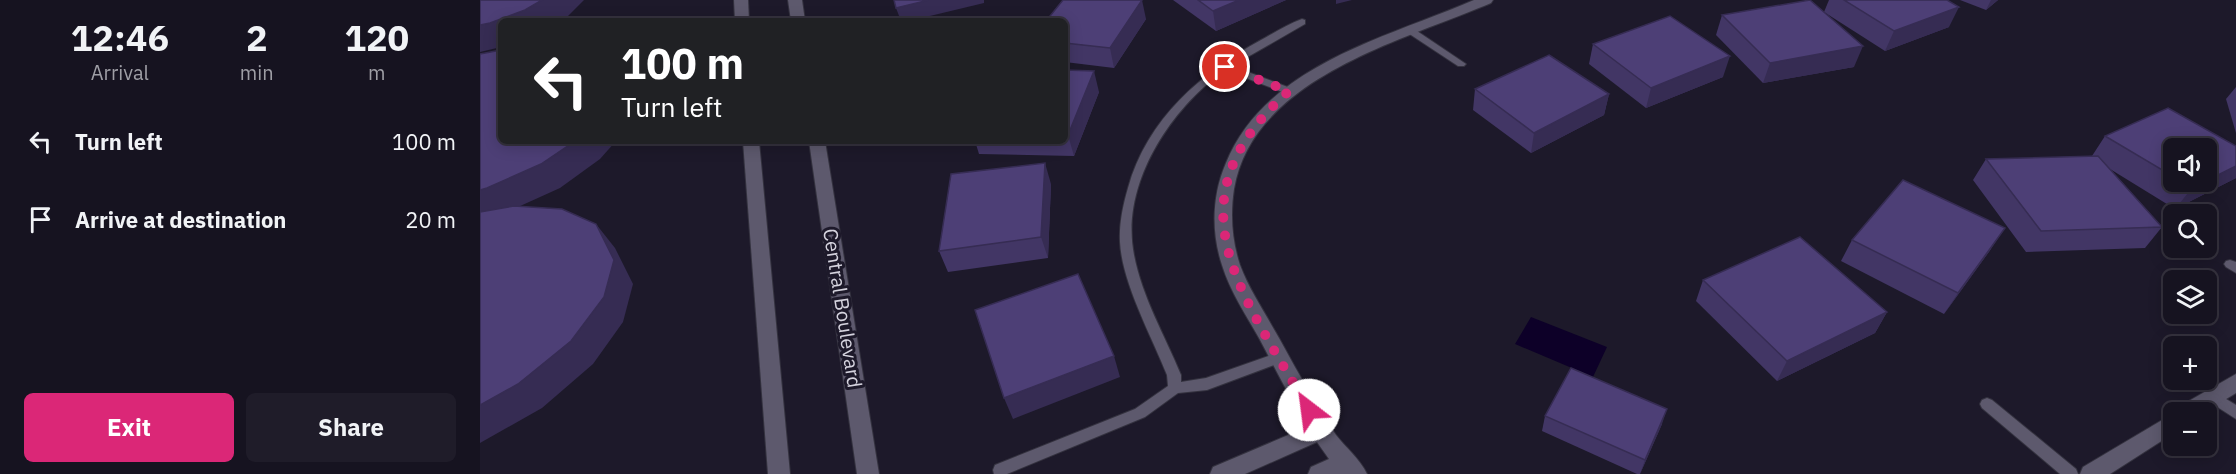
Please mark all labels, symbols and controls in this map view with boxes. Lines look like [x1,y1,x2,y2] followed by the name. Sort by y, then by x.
[71,14,169,61] text: 12:46
[246,14,268,61] text: 2
[344,14,409,61] text: 120
[621,36,744,91] text: 100 m
[1199,41,1250,92] pin
[522,42,600,120] icon: left
[1208,50,1241,83] icon: arrive
[91,59,149,86] text: Arrival
[240,59,274,86] text: min
[368,59,386,86] text: m
[621,89,722,124] text: Turn left
[24,125,57,158] icon: left
[75,127,163,156] text: Turn left
[392,127,456,156] text: 100 m
[2163,138,2217,456] map controls
[2163,138,2217,192] button: sound
[24,203,57,236] icon: arrive
[2163,204,2217,258] button: search
[75,205,286,234] text: Arrive at destination
[405,205,456,234] text: 20 m
[817,226,869,390] street label: Central Boulevard
[2163,270,2217,324] button: layers
[2163,336,2217,390] button: +
[1277,378,1341,442] position arrow
[24,393,234,462] button: Exit
[246,393,456,462] button: Share
[2163,402,2217,456] button: −

